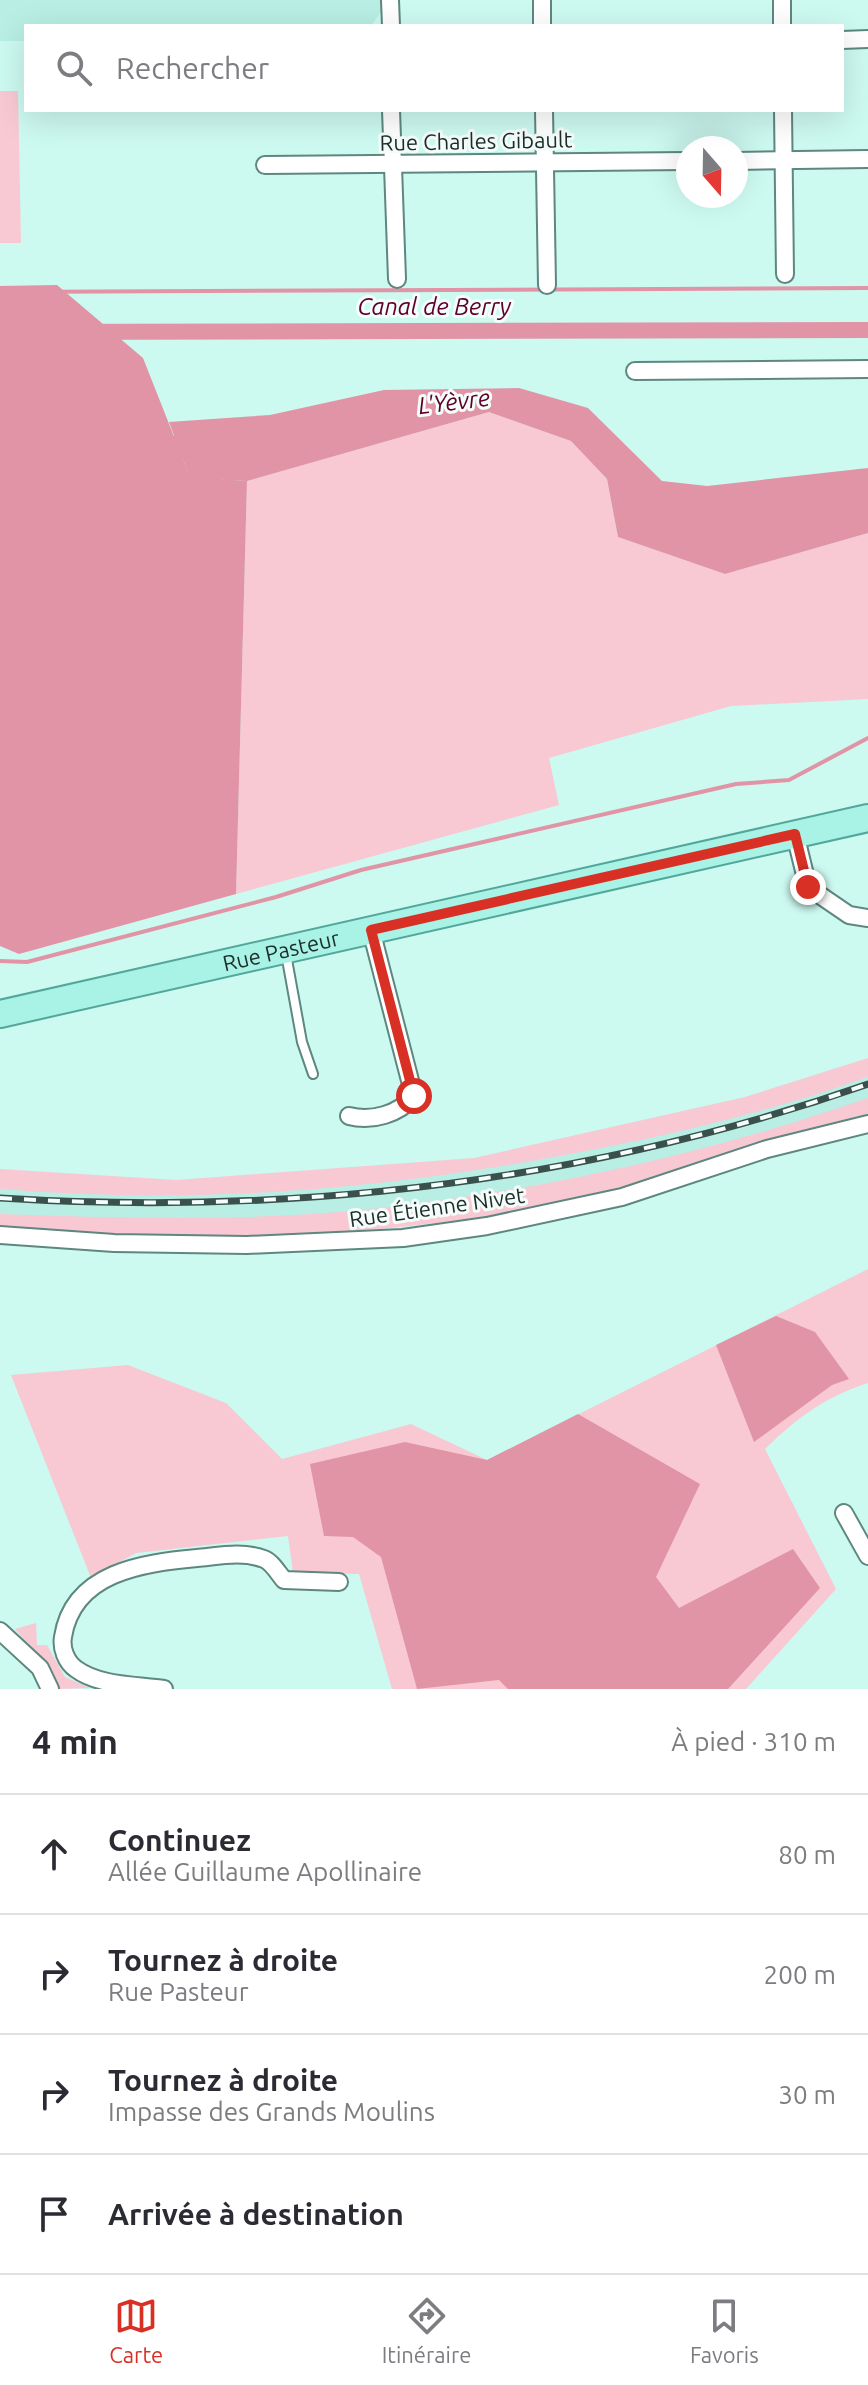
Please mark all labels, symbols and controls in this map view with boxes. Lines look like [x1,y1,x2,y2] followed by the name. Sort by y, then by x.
[24,24,844,112] search box
[52,46,96,90] icon: search
[116,51,269,85] text: Rechercher
[379,126,573,155] street label: Rue Charles Gibault
[676,136,748,208] north arrow
[357,293,511,320] water label: Canal de Berry
[417,384,491,419] water label: L'Yèvre
[790,869,826,905] route end
[220,925,342,975] street label: Rue Pasteur
[396,1078,432,1114] route start
[348,1181,527,1231] street label: Rue Étienne Nivet
[32,1722,118,1760] text: 4 min
[671,1727,836,1756] text: À pied · 310 m
[108,1823,251,1857] text: Continuez
[32,1832,76,1876] icon: ahead
[778,1840,836,1869] text: 80 m
[108,1857,422,1886] text: Allée Guillaume Apollinaire
[108,1943,338,1977] text: Tournez à droite
[32,1952,76,1996] icon: right
[764,1960,836,1989] text: 200 m
[108,1977,249,2006] text: Rue Pasteur
[108,2063,338,2097] text: Tournez à droite
[32,2072,76,2116] icon: right
[778,2080,836,2109] text: 30 m
[108,2097,435,2126] text: Impasse des Grands Moulins
[32,2192,76,2236] icon: arrive
[108,2197,404,2231] text: Arrivée à destination
[109,2294,163,2367] tab: Carte
[382,2294,471,2367] tab: Itinéraire
[690,2294,759,2367] tab: Favoris

